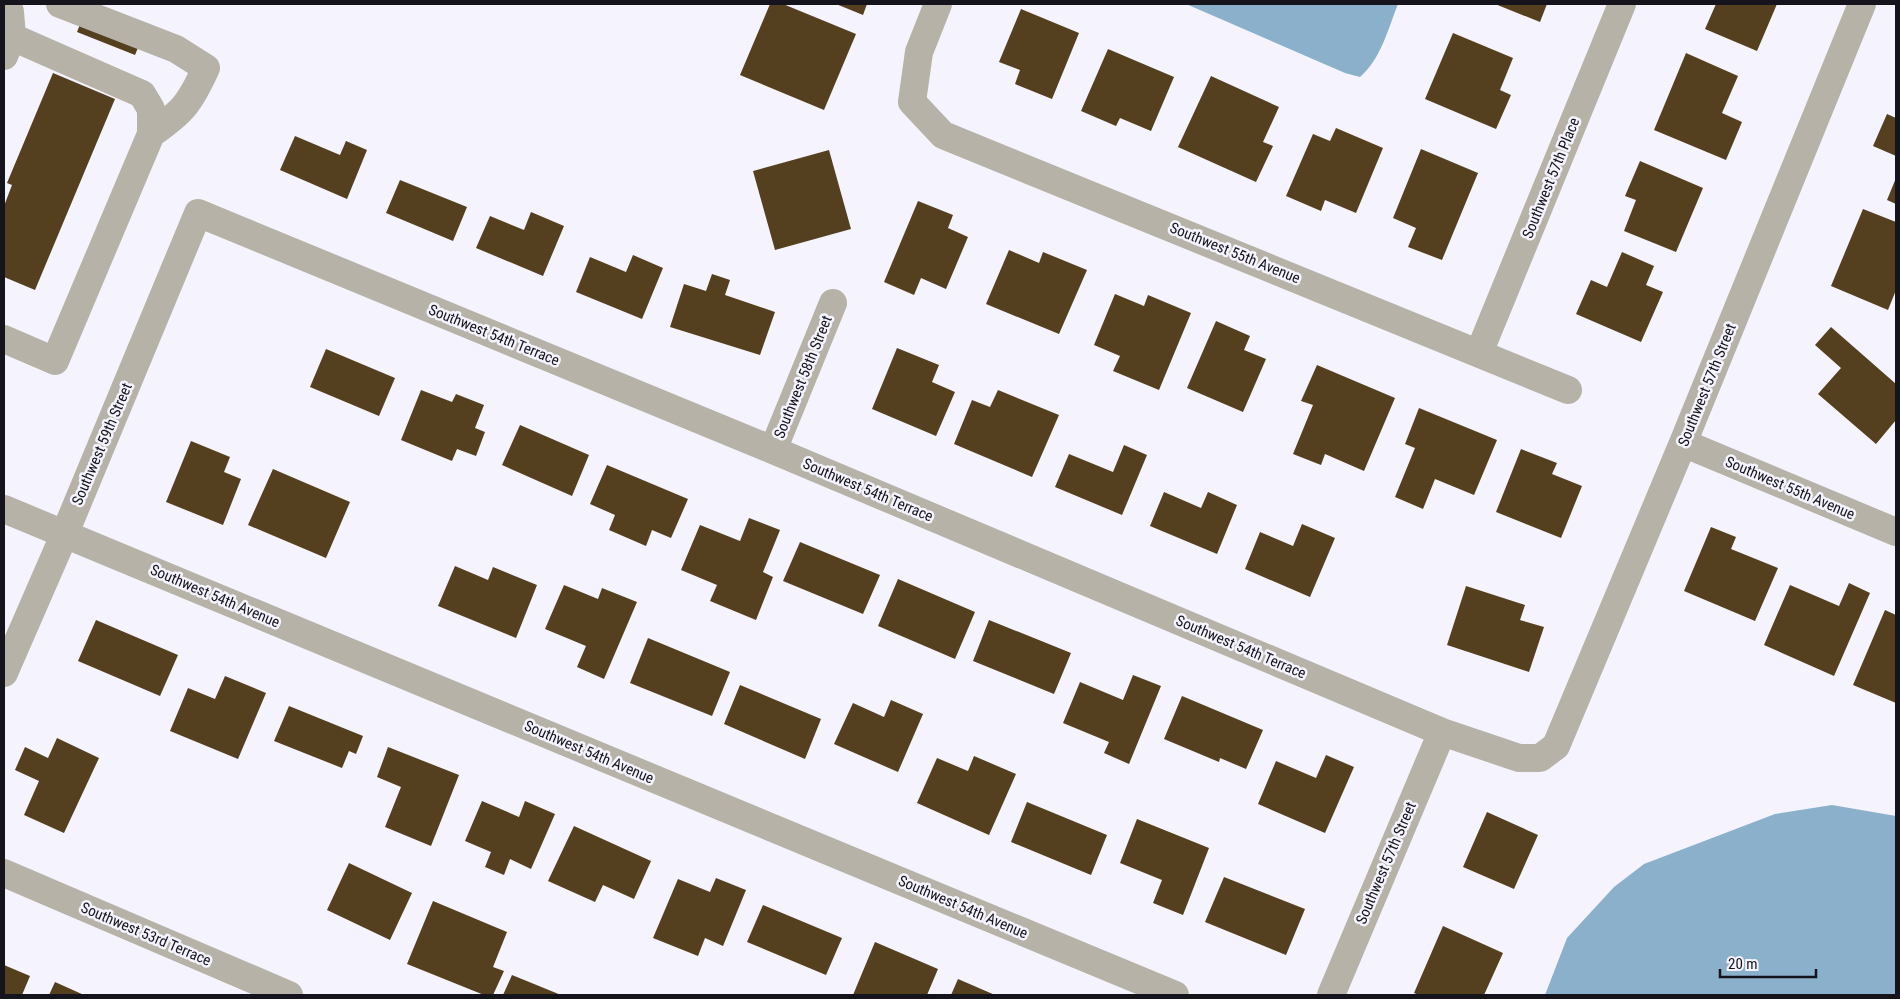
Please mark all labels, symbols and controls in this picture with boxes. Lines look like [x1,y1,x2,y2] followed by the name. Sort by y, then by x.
[1519,115,1583,241] street label: Southwest 57th Place
[1167,219,1303,287] street label: Southwest 55th Avenue
[426,301,562,369] street label: Southwest 54th Terrace
[770,313,836,441] street label: Southwest 58th Street
[1674,321,1740,449] street label: Southwest 57th Street
[68,380,136,508] street label: Southwest 59th Street
[1723,453,1857,523] street label: Southwest 55th Avenue
[800,454,936,526] street label: Southwest 54th Terrace
[148,561,282,631] street label: Southwest 54th Avenue
[1173,611,1309,683] street label: Southwest 54th Terrace
[522,717,656,787] street label: Southwest 54th Avenue
[1352,799,1420,927] street label: Southwest 57th Street
[896,872,1030,942] street label: Southwest 54th Avenue
[78,898,214,970] street label: Southwest 53rd Terrace
[1720,946,1816,978] scale bar
[1728,955,1758,973] text: 20 m

